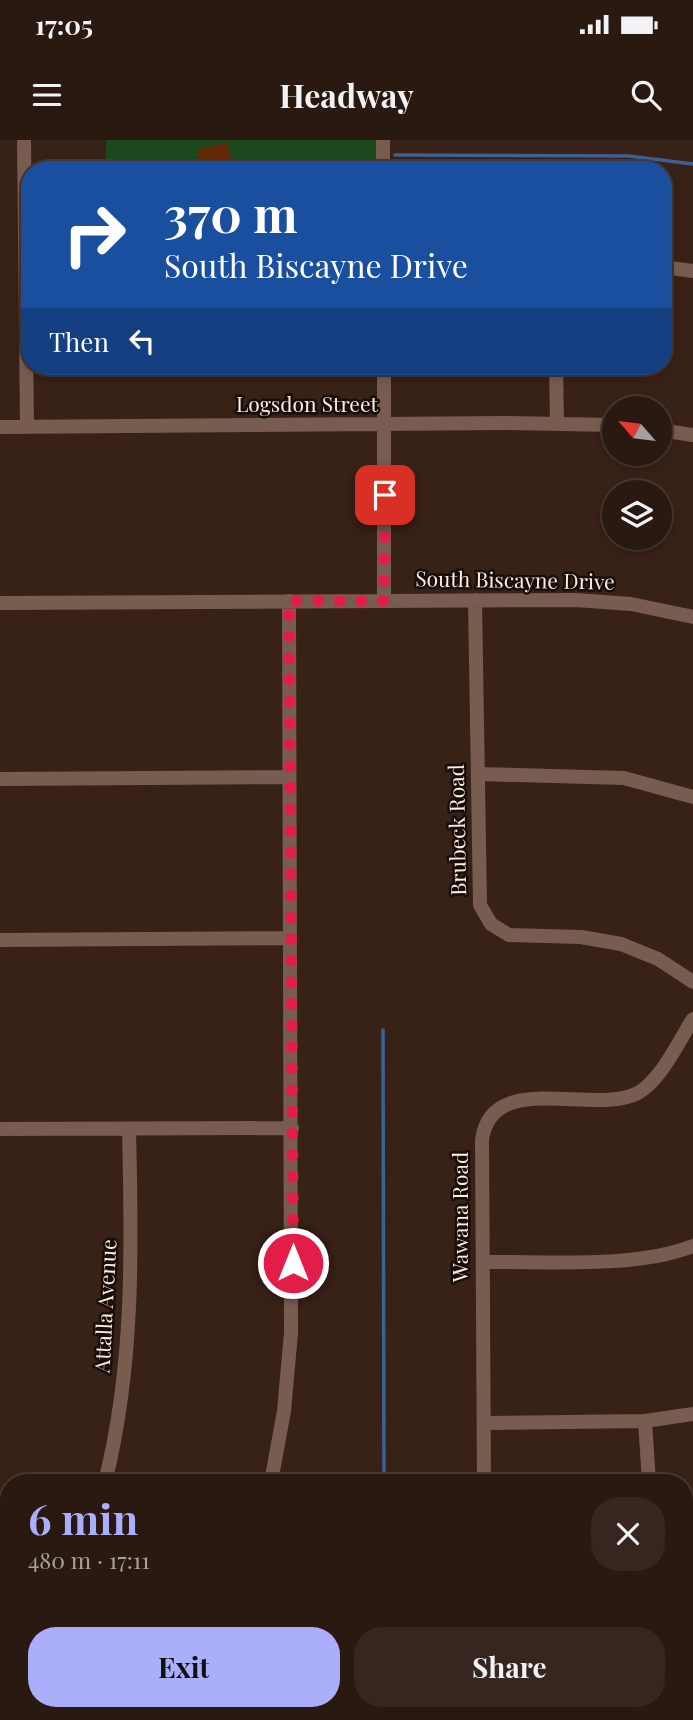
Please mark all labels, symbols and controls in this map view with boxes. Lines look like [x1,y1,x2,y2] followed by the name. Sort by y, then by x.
[35,7,93,42] text: 17:05
[279,73,414,116] text: Headway
[28,76,66,114] icon: menu
[627,76,665,114] icon: search
[164,180,298,245] text: 370 m
[49,189,140,280] icon: right
[164,243,468,286] text: South Biscayne Drive
[123,322,161,360] icon: left
[49,324,109,359] text: Then
[236,389,379,417] street label: Logsdon Street
[602,396,672,466] north arrow
[602,396,672,550] map controls
[355,465,415,525] pin
[366,476,404,514] icon: arrive
[602,480,672,550] button: layers
[415,563,615,595] street label: South Biscayne Drive
[441,764,471,896] street label: Brubeck Road
[445,1152,473,1283] street label: Wawana Road
[256,1226,330,1300] position arrow
[86,1238,121,1374] street label: Attalla Avenue
[28,1490,138,1546] text: 6 min
[591,1497,665,1571] button: close
[28,1544,150,1575] text: 480 m · 17:11
[28,1627,340,1707] button: Exit
[354,1627,665,1707] button: Share

